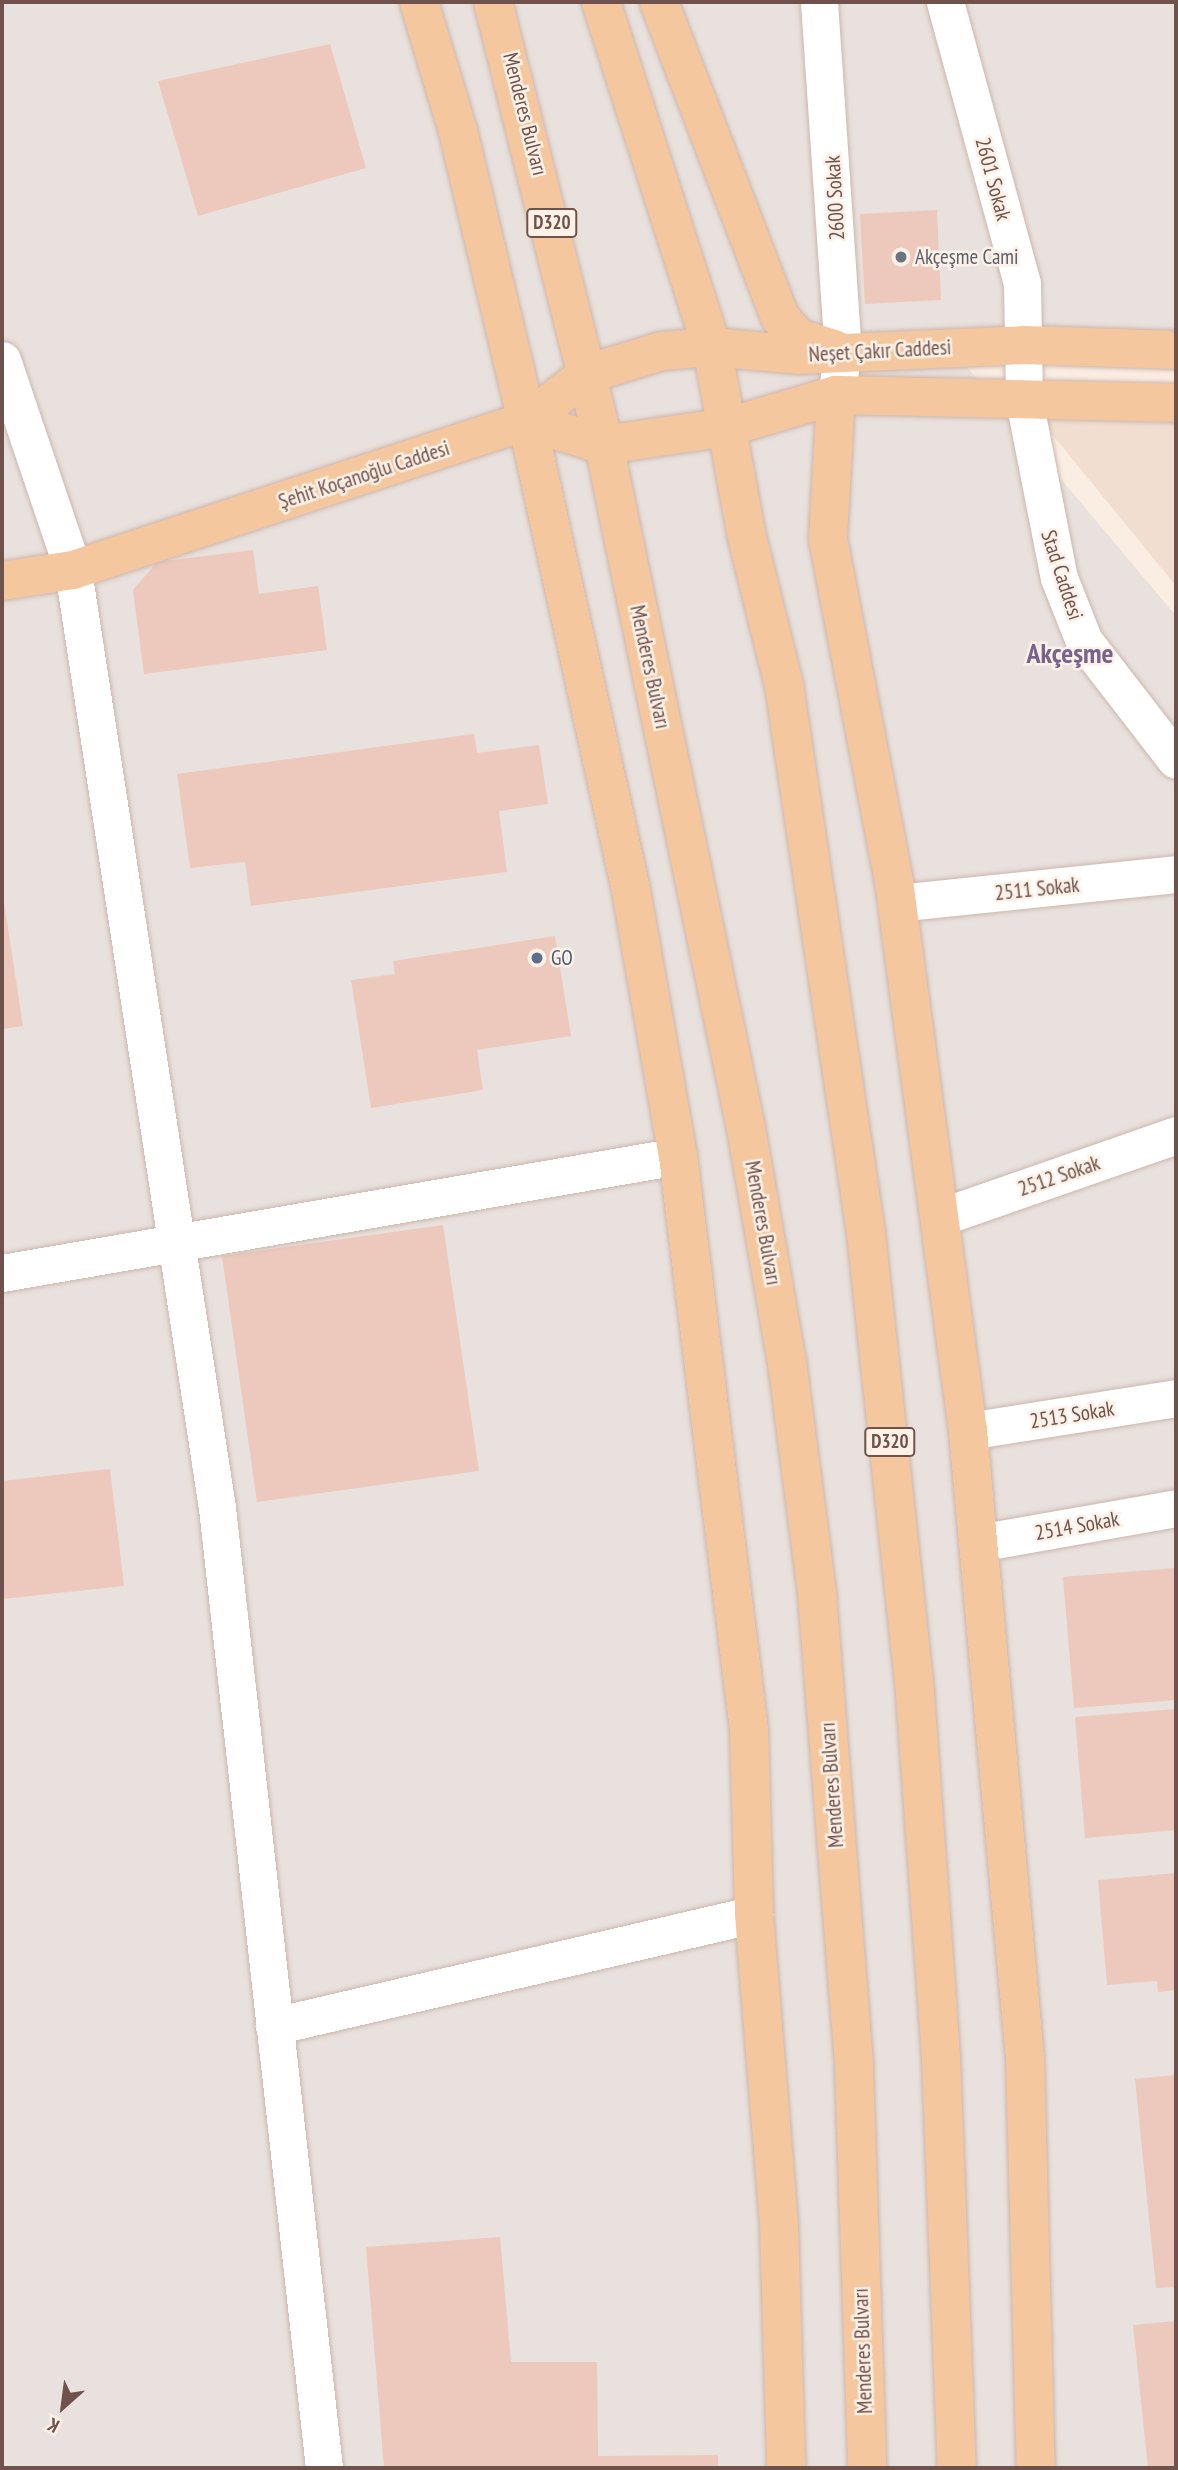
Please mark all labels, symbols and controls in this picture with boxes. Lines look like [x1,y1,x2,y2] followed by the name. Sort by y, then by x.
[498,50,552,178] street label: Menderes Bulvarı
[970,135,1016,223] street label: 2601 Sokak
[820,155,850,241] street label: 2600 Sokak
[526,208,578,238] road number: D320
[915,244,1019,270] place label: Akçeşme Cami
[893,249,909,265] marker: Akçeşme Cami
[808,335,952,367] street label: Neşet Çakır Caddesi
[275,435,453,515] street label: Şehit Koçanoğlu Caddesi
[1036,527,1088,623] street label: Stad Caddesi
[625,603,675,731] street label: Menderes Bulvarı
[1026,636,1114,670] district label: Akçeşme
[993,872,1081,906] street label: 2511 Sokak
[551,945,573,971] place label: GO
[529,950,545,966] marker: GO
[1015,1150,1103,1202] street label: 2512 Sokak
[740,1159,786,1287] street label: Menderes Bulvarı
[1028,1396,1116,1434] street label: 2513 Sokak
[864,1426,916,1458] road number: D320
[1033,1506,1121,1546] street label: 2514 Sokak
[815,1721,849,1849] street label: Menderes Bulvarı
[848,2288,878,2414] street label: Menderes Bulvarı
[28,2372,98,2442] north arrow
[43,2413,63,2438] text: K

